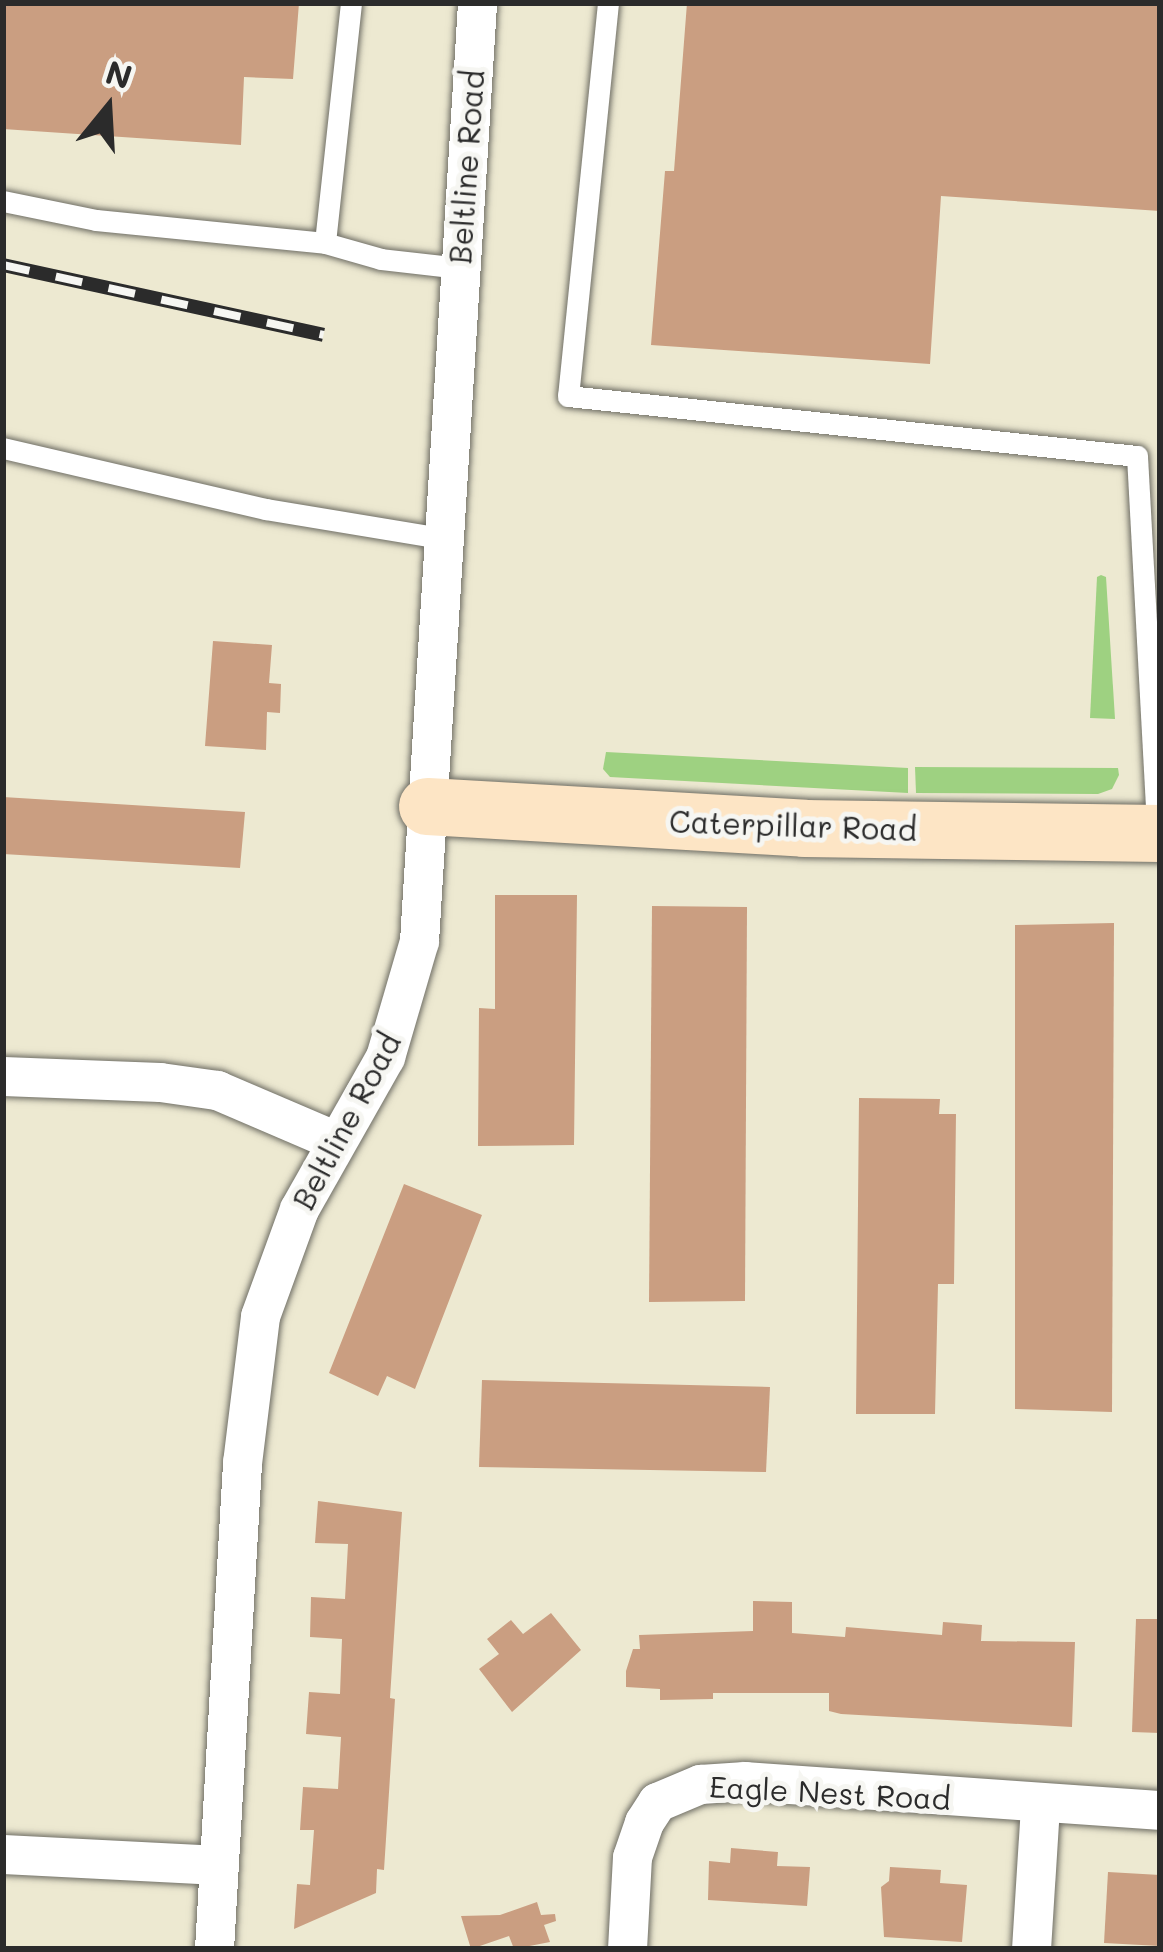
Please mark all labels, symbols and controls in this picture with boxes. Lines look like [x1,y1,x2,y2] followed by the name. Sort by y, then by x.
[48,48,168,168] north arrow
[101,49,138,98] text: N
[441,69,491,265] street label: Beltline Road
[669,803,917,847] street label: Caterpillar Road
[285,1027,407,1215] street label: Beltline Road
[708,1768,952,1816] street label: Eagle Nest Road

